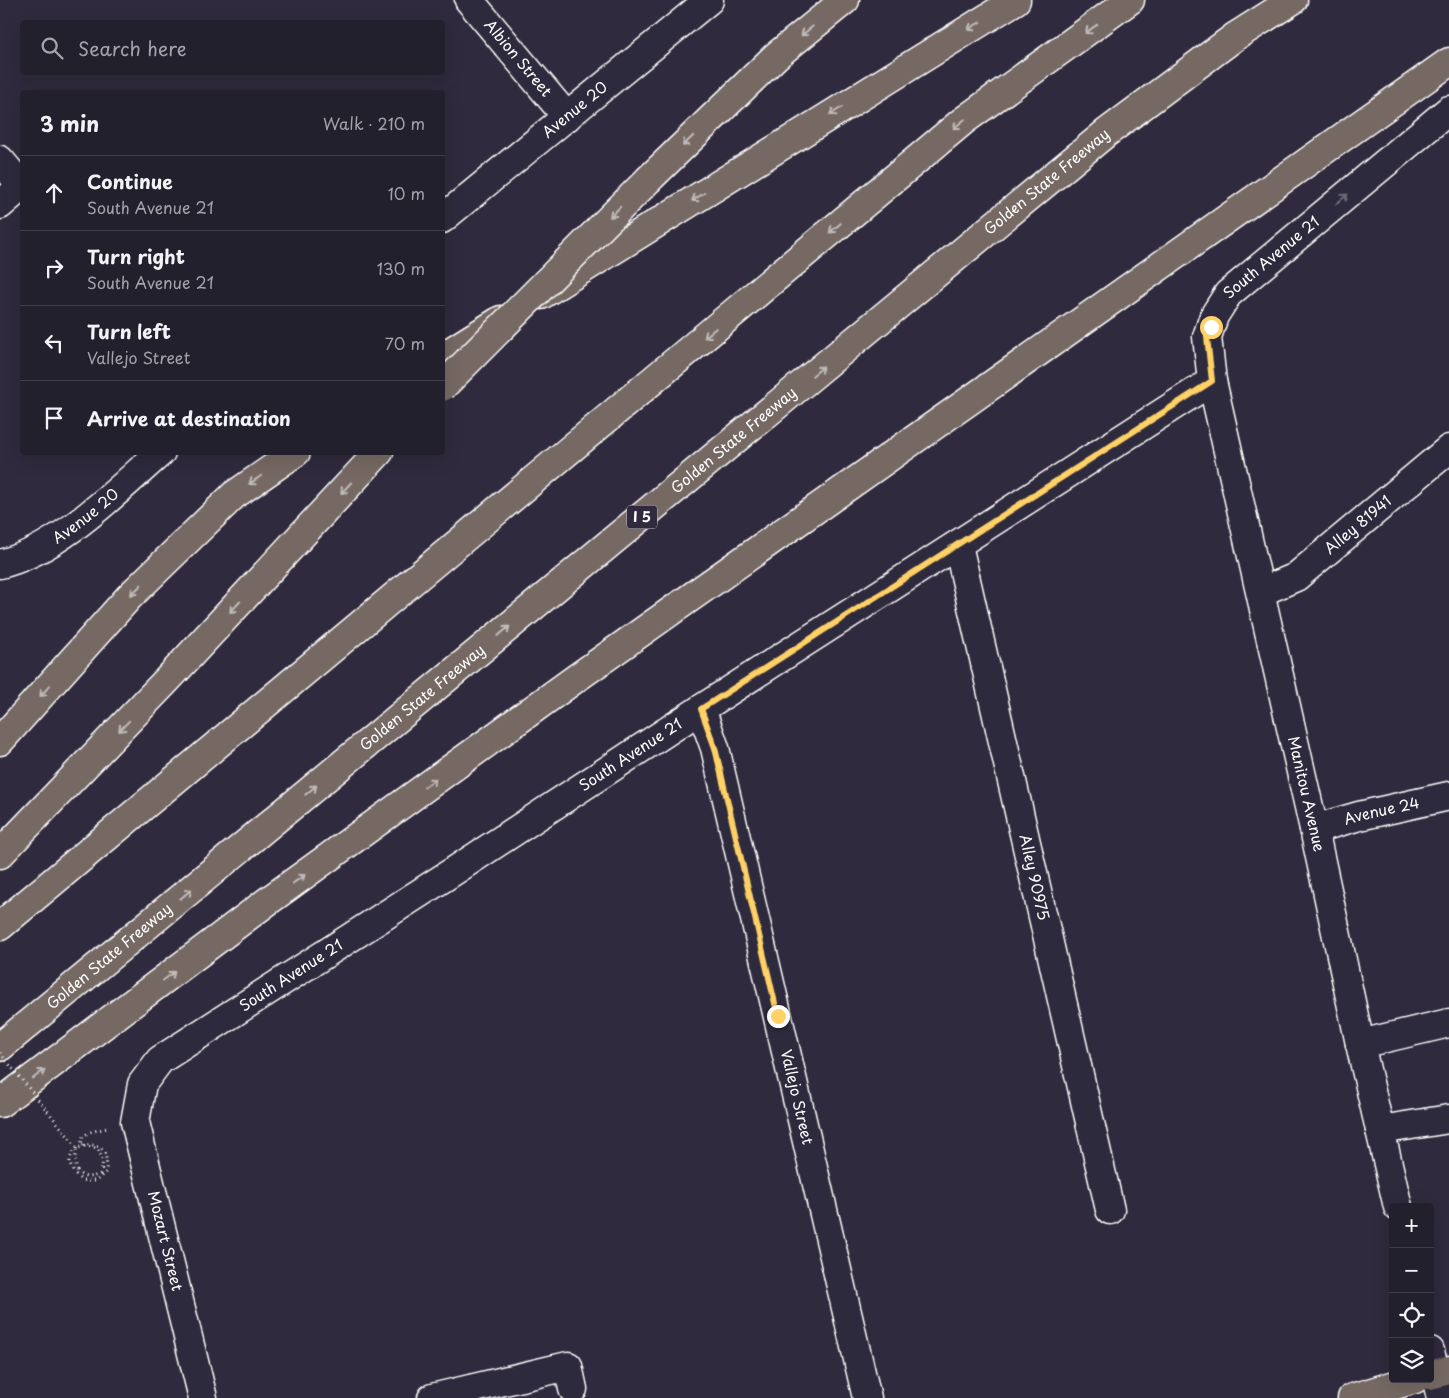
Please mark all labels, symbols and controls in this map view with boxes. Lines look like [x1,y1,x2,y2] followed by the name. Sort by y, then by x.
[480,13,558,101] street label: Albion Street
[20,20,445,75] search box
[968,21,982,31] one-way arrow
[1085,23,1098,34] one-way arrow
[801,25,814,36] one-way arrow
[38,34,66,62] icon: search
[78,34,187,62] text: Search here
[536,75,612,143] street label: Avenue 20
[829,106,843,116] one-way arrow
[40,107,99,139] text: 3 min
[323,111,425,135] text: Walk · 210 m
[953,119,966,130] one-way arrow
[978,122,1114,240] street label: Golden State Freeway
[682,135,694,147] one-way arrow
[87,167,173,195] text: Continue
[40,179,68,207] icon: ahead
[388,181,425,205] text: 10 m
[691,192,705,202] one-way arrow
[1336,193,1349,204] one-way arrow
[87,195,214,219] text: South Avenue 21
[609,206,622,218] one-way arrow
[1218,210,1324,303] street label: South Avenue 21
[828,223,841,234] one-way arrow
[87,242,185,270] text: Turn right
[40,254,68,282] icon: right
[377,256,425,280] text: 130 m
[87,270,214,294] text: South Avenue 21
[1200,316,1223,339] route start
[87,317,171,345] text: Turn left
[704,327,717,338] one-way arrow
[40,329,68,357] icon: left
[385,331,425,355] text: 70 m
[87,345,190,369] text: Vallejo Street
[811,366,824,377] one-way arrow
[665,381,801,498] street label: Golden State Freeway
[40,404,68,432] icon: arrive
[87,404,291,432] text: Arrive at destination
[249,475,263,485] one-way arrow
[47,482,123,548] street label: Avenue 20
[340,482,351,495] one-way arrow
[1318,489,1396,559] street label: Alley 81941
[627,506,657,528] road number: I 5
[130,584,142,596] one-way arrow
[229,601,241,614] one-way arrow
[497,625,510,636] one-way arrow
[354,638,489,756] street label: Golden State Freeway
[39,685,50,698] one-way arrow
[574,711,686,796] street label: South Avenue 21
[118,719,130,731] one-way arrow
[1283,734,1332,854] street label: Manitou Avenue
[423,778,437,788] one-way arrow
[305,785,318,796] one-way arrow
[1341,790,1421,830] street label: Avenue 24
[1014,832,1056,922] street label: Alley 90975
[292,873,305,884] one-way arrow
[179,888,192,899] one-way arrow
[41,897,176,1014] street label: Golden State Freeway
[234,932,347,1016] street label: South Avenue 21
[162,971,176,981] one-way arrow
[767,1005,790,1028] route end
[776,1047,820,1147] street label: Vallejo Street
[32,1068,45,1079] one-way arrow
[143,1188,190,1293] street label: Mozart Street
[1389,1203,1434,1383] map controls
[1389,1203,1434,1248] button: +
[1389,1248,1434,1293] button: −
[1389,1293,1434,1338] button: locate
[1389,1338,1434,1383] button: layers

